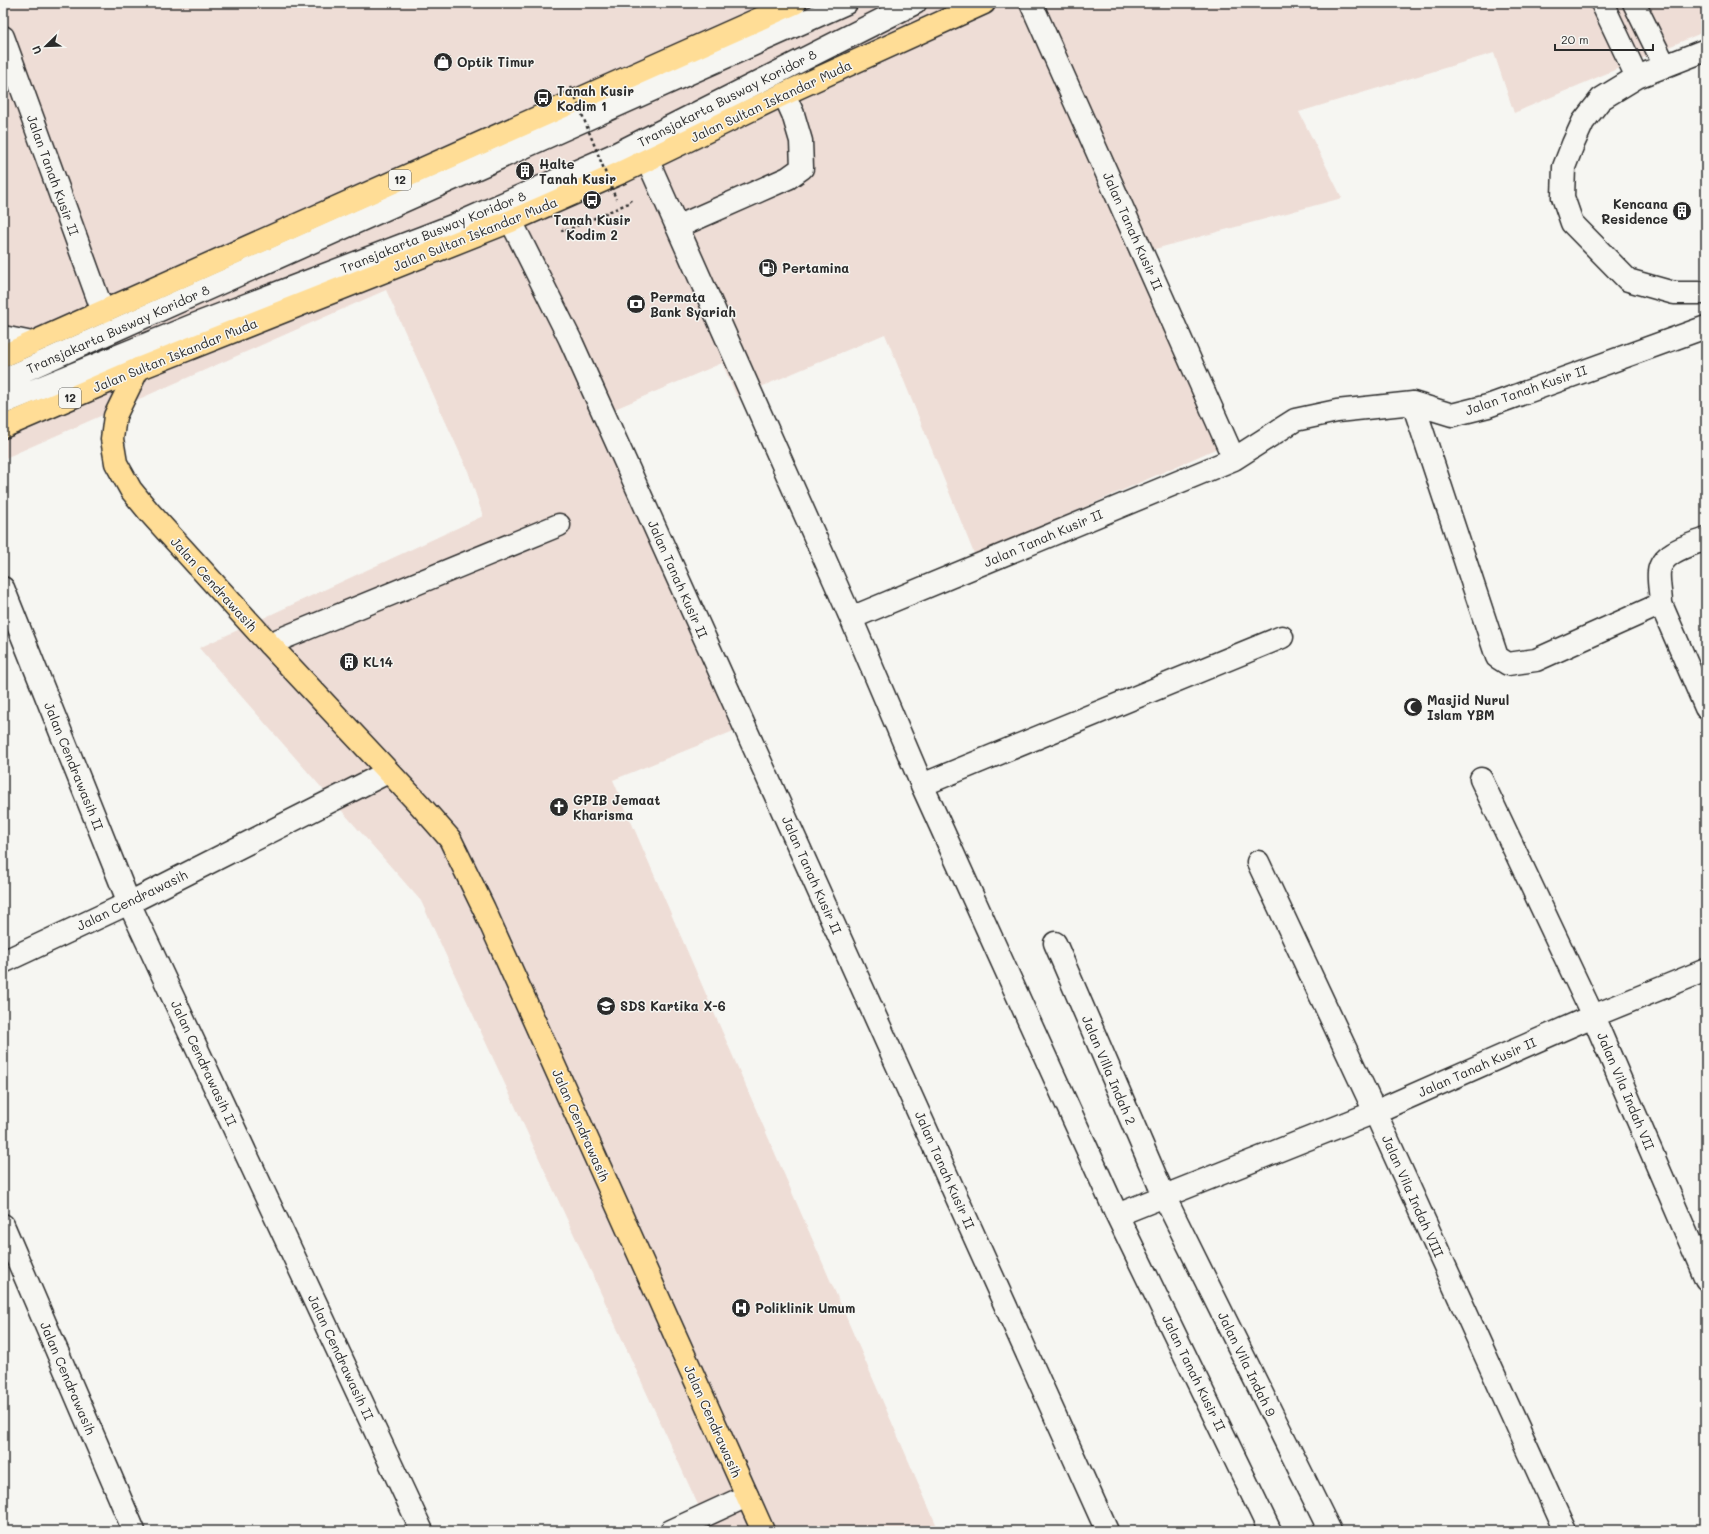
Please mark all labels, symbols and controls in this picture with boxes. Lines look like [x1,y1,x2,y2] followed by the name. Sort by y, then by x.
[26,26,66,66] north arrow
[1555,26,1653,52] scale bar
[1561,31,1589,47] text: 20 m
[28,44,45,57] text: U
[634,45,819,150] street label: Transjakarta Busway Koridor 8
[432,51,454,73] shop icon: Optik Timur
[457,53,534,70] place label: Optik Timur
[687,56,854,145] street label: Jalan Sultan Iskandar Muda
[557,82,634,114] place label: Tanah Kusir Kodim 1
[532,87,554,109] bus stop icon: Tanah Kusir Kodim 1
[24,112,83,238] street label: Jalan Tanah Kusir II
[539,155,616,187] place label: Halte Tanah Kusir
[514,160,536,182] building icon: Halte Tanah Kusir
[1100,169,1167,293] street label: Jalan Tanah Kusir II
[389,170,411,190] road number: 12
[338,186,528,277] street label: Transjakarta Busway Koridor 8
[581,189,603,211] bus stop icon: Tanah Kusir Kodim 2
[390,193,560,274] street label: Jalan Sultan Iskandar Muda
[1601,195,1668,227] place label: Kencana Residence
[1671,200,1693,222] building icon: Kencana Residence
[553,211,631,243] place label: Tanah Kusir Kodim 2
[757,257,779,279] fuel station icon: Pertamina
[782,259,849,276] place label: Pertamina
[24,280,212,377] street label: Transjakarta Busway Koridor 8
[650,288,736,321] place label: Permata Bank Syariah
[625,293,647,315] bank icon: Permata Bank Syariah
[90,314,260,395] street label: Jalan Sultan Iskandar Muda
[1463,361,1589,418] street label: Jalan Tanah Kusir II
[59,388,81,408] road number: 12
[981,505,1105,570] street label: Jalan Tanah Kusir II
[645,517,712,641] street label: Jalan Tanah Kusir II
[168,533,261,634] street label: Jalan Cendrawasih
[338,651,360,673] building icon: KL14
[363,653,393,670] place label: KL14
[1427,691,1509,723] place label: Masjid Nurul Islam YBM
[1402,696,1424,718] mosque icon: Masjid Nurul Islam YBM
[41,699,108,833] street label: Jalan Cendrawasih II
[573,791,661,823] place label: GPIB Jemaat Kharisma
[548,796,570,818] church icon: GPIB Jemaat Kharisma
[779,813,846,937] street label: Jalan Tanah Kusir II
[74,865,190,934] street label: Jalan Cendrawasih
[595,995,617,1017] school or university icon: SDS Kartika X-6
[168,997,241,1129] street label: Jalan Cendrawasih II
[620,997,726,1014] place label: SDS Kartika X-6
[1079,1013,1140,1127] street label: Jalan Villa Indah 2
[1594,1029,1659,1153] street label: Jalan Vila Indah VII
[1415,1033,1539,1100] street label: Jalan Tanah Kusir II
[549,1066,614,1184] street label: Jalan Cendrawasih
[912,1108,979,1232] street label: Jalan Tanah Kusir II
[1379,1132,1448,1260] street label: Jalan Vila Indah VIII
[305,1291,378,1423] street label: Jalan Cendrawasih II
[730,1297,752,1319] hospital icon: Poliklinik Umum
[755,1299,855,1316] place label: Poliklinik Umum
[1215,1309,1280,1419] street label: Jalan Vila Indah 9
[1159,1312,1230,1434] street label: Jalan Tanah Kusir II
[37,1319,100,1437] street label: Jalan Cendrawasih
[681,1362,746,1480] street label: Jalan Cendrawasih

